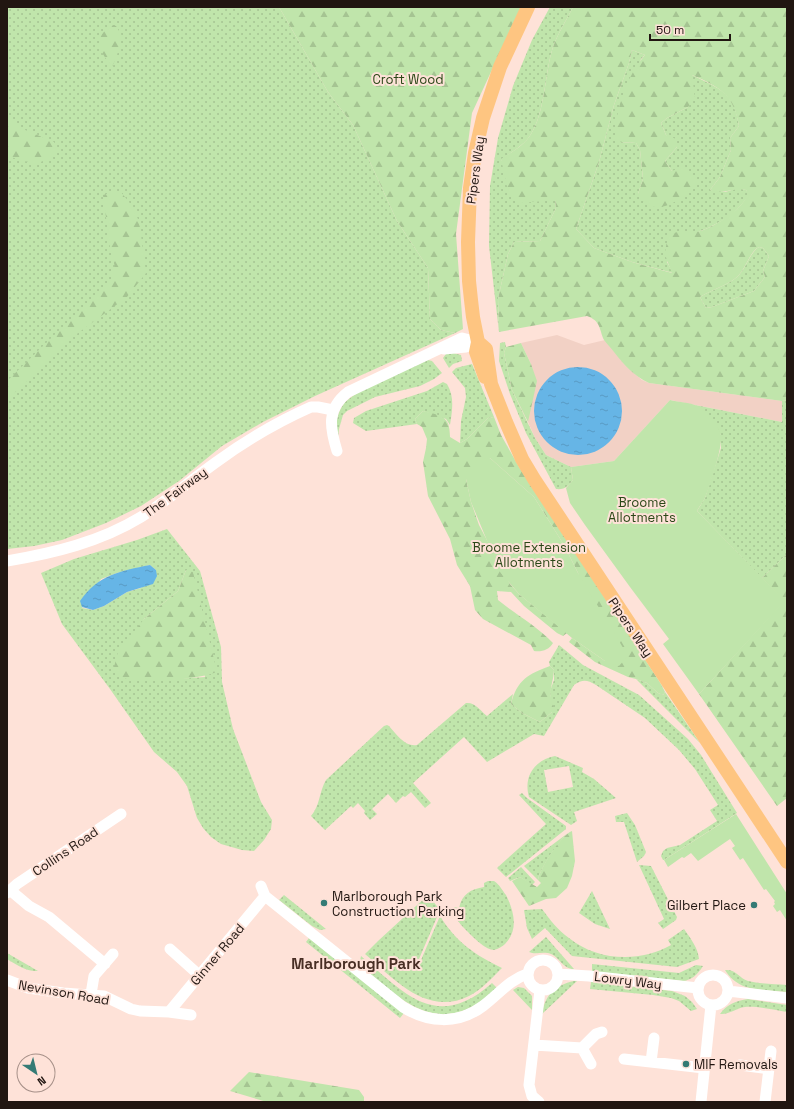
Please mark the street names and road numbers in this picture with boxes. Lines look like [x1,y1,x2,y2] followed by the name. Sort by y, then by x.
[462,135,489,205] street label: Pipers Way
[140,464,211,521] street label: The Fairway
[604,594,657,660] street label: Pipers Way
[29,823,102,880] street label: Collins Road
[187,920,248,989] street label: Ginner Road
[593,968,663,993] street label: Lowry Way
[17,976,111,1009] street label: Nevinson Road

